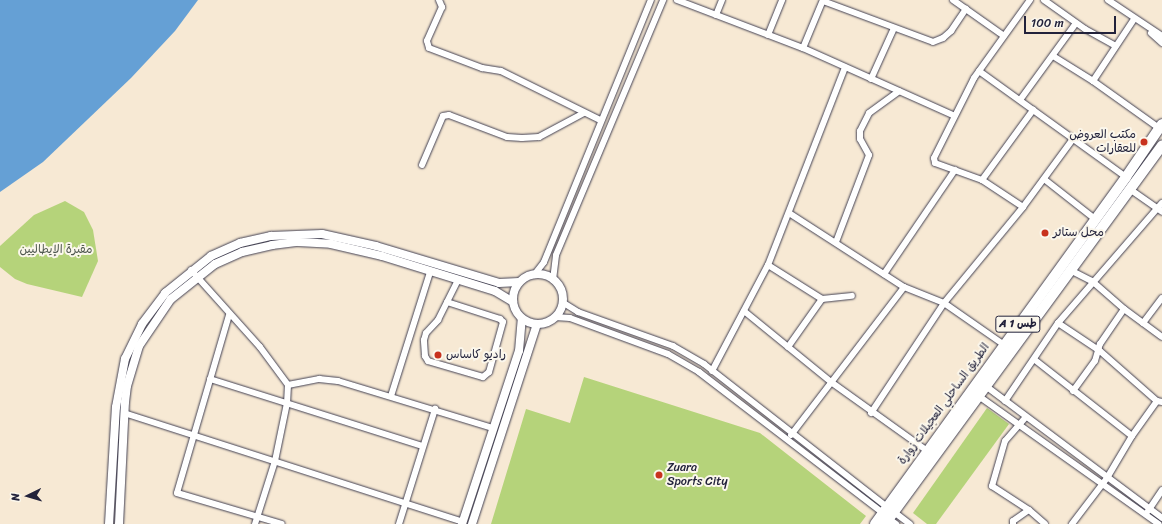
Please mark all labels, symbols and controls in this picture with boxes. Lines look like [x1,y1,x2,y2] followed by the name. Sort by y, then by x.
[1026,8,1118,34] scale bar
[1031,12,1064,34] text: 100 m
[1069,128,1136,156] place label: مكتب العروض للعقارات
[1139,137,1149,147] marker: مكتب العروض للعقارات
[1053,226,1104,240] place label: محل ستائر
[1040,228,1050,238] marker: محل ستائر
[19,243,93,257] park label: مقبرة الإيطاليين
[995,315,1041,333] road number: A 1 طس
[895,341,993,467] street label: الطريق الساحلي العجيلات زوارة
[446,348,506,362] place label: راديو كاساس
[433,350,443,360] marker: راديو كاساس
[667,461,728,489] place label: Zuara Sports City
[654,470,664,480] marker: Zuara Sports City
[8,476,48,516] north arrow
[6,492,25,502] text: N

